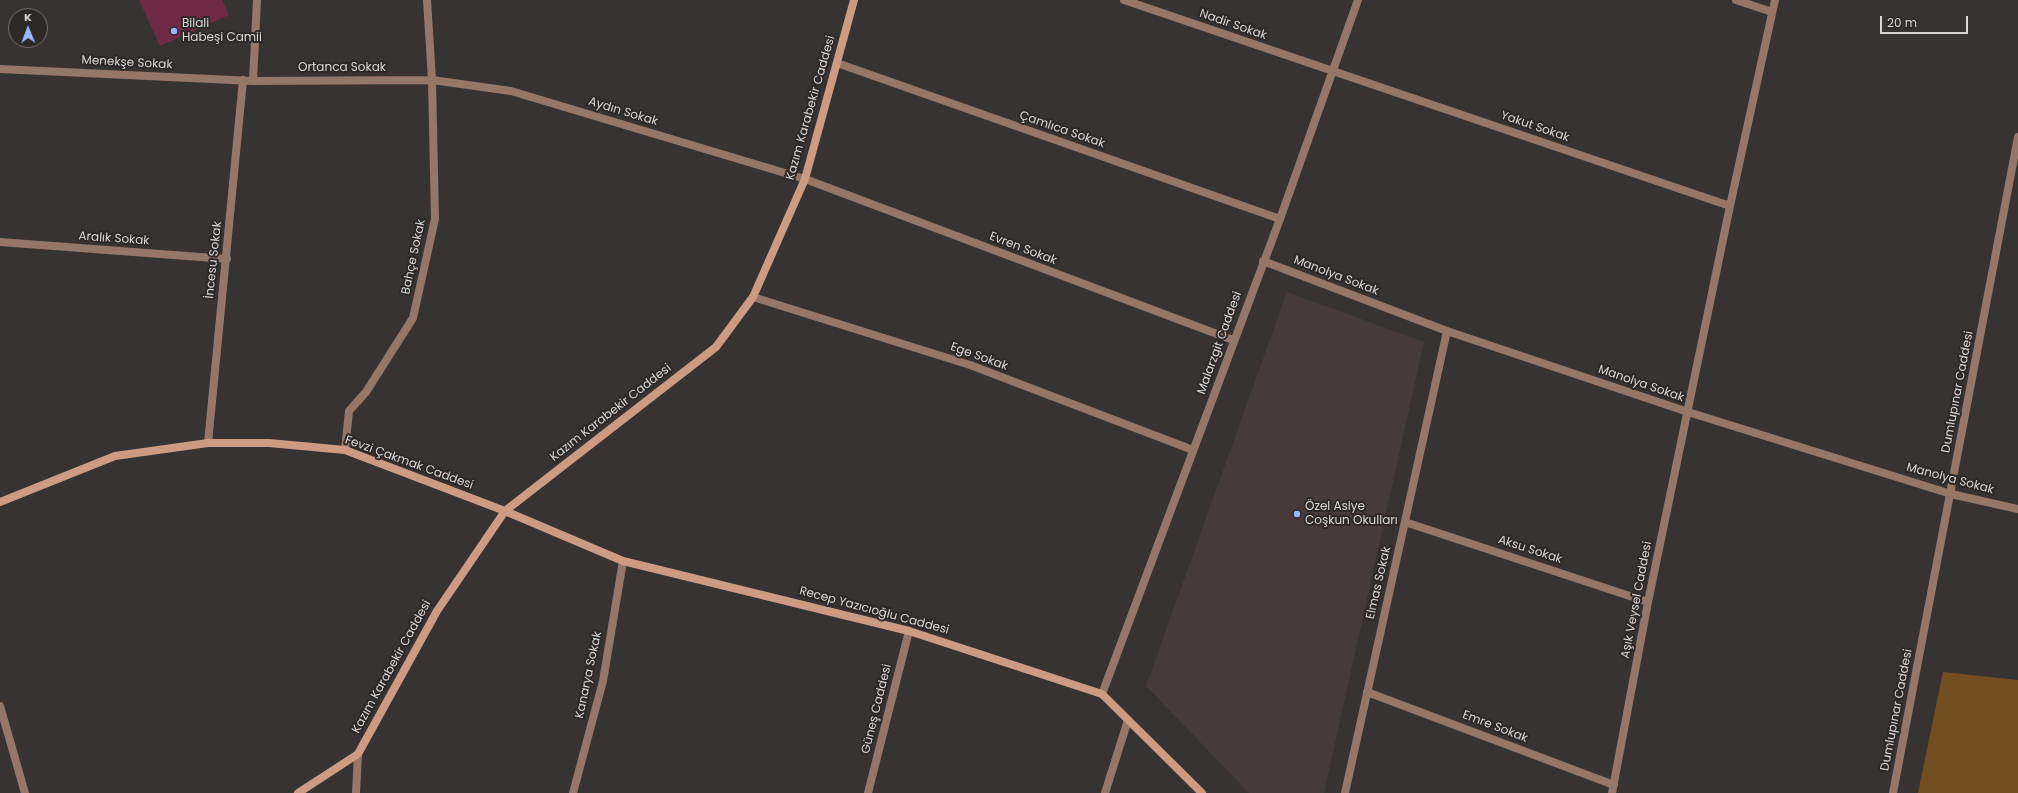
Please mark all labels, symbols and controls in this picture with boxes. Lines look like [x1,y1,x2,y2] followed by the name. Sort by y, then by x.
[1197,7,1269,43] street label: Nadir Sokak
[8,8,48,48] north arrow
[1882,8,1970,34] scale bar
[24,9,32,25] text: K
[1887,14,1917,31] text: 20 m
[182,17,262,45] place label: Bilali Habeşi Camii
[169,26,179,36] marker: Bilali Habeşi Camii
[783,34,839,182] street label: Kazım Karabekir Caddesi
[81,53,173,73] street label: Menekşe Sokak
[298,61,386,75] street label: Ortanca Sokak
[586,95,660,129] street label: Aydın Sokak
[1017,109,1107,151] street label: Çamlıca Sokak
[1499,109,1571,145] street label: Yakut Sokak
[399,218,429,296] street label: Bahçe Sokak
[203,221,225,299] street label: İncesu Sokak
[78,229,150,249] street label: Aralık Sokak
[987,230,1059,268] street label: Evren Sokak
[1291,253,1381,299] street label: Manolya Sokak
[1195,290,1245,396] street label: Malarzgit Caddesi
[1939,330,1977,454] street label: Dumlupınar Caddesi
[948,340,1010,374] street label: Ege Sokak
[548,361,674,465] street label: Kazım Karabekir Caddesi
[1596,363,1686,405] street label: Manolya Sokak
[343,433,475,493] street label: Fevzi Çakmak Caddesi
[1905,460,1995,498] street label: Manolya Sokak
[1305,500,1398,528] place label: Özel Asiye Coşkun Okulları
[1292,509,1302,519] marker: Özel Asiye Coşkun Okulları
[1496,533,1564,567] street label: Aksu Sokak
[1619,540,1655,660] street label: Aşık Veysel Caddesi
[1364,545,1394,621] street label: Elmas Sokak
[798,584,950,638] street label: Recep Yazıcıoğlu Caddesi
[349,598,435,736] street label: Kazım Karabekir Caddesi
[573,630,605,720] street label: Kanarya Sokak
[1878,648,1916,772] street label: Dumlupınar Caddesi
[859,663,895,755] street label: Güneş Caddesi
[1460,708,1530,746] street label: Emre Sokak

